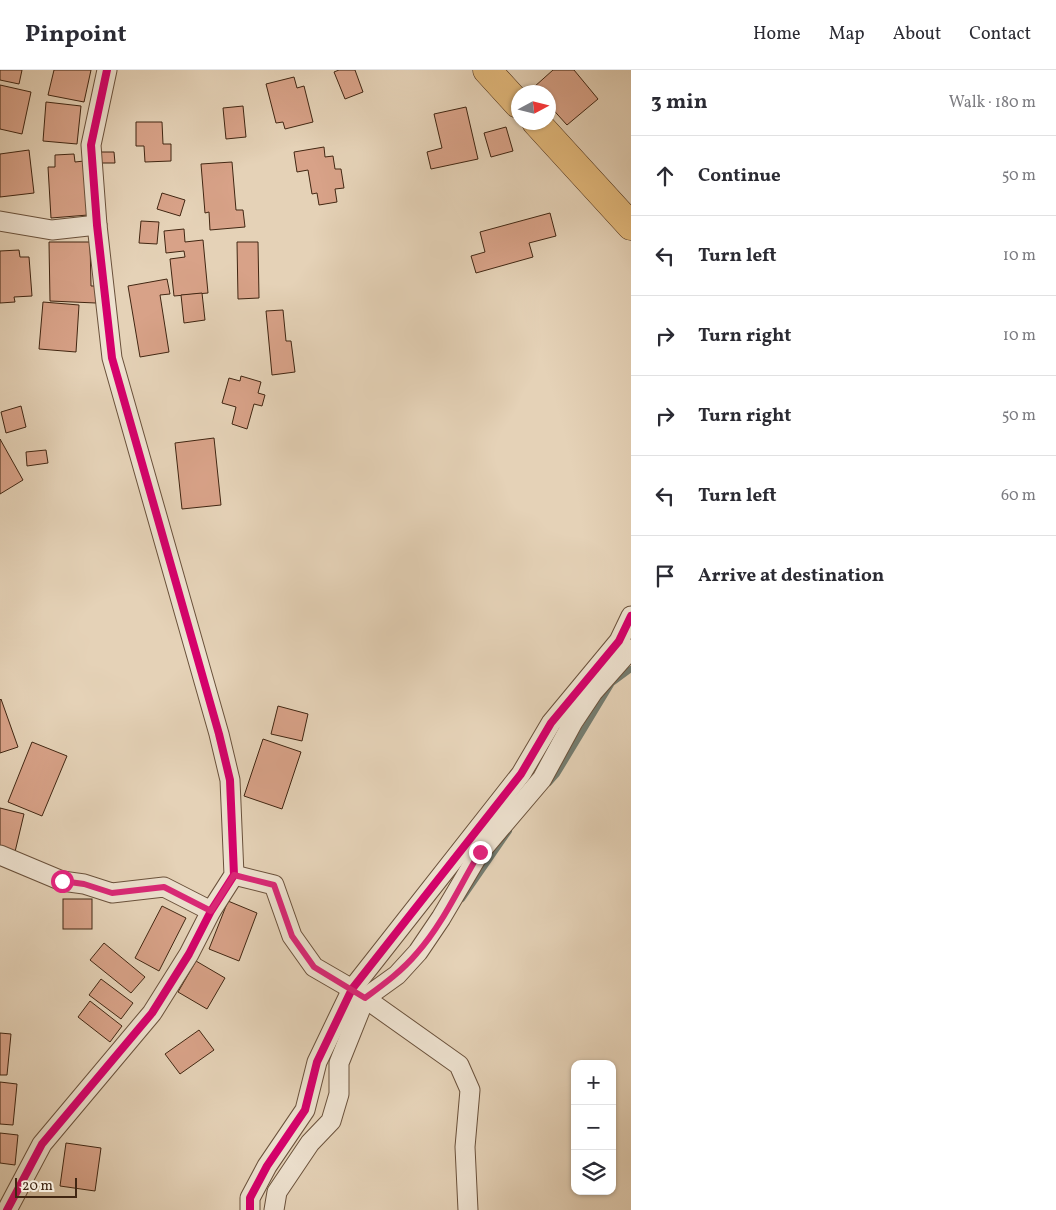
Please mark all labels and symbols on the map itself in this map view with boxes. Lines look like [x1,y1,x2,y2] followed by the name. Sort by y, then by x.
[511,85,556,130] north arrow
[469,841,492,864] route end
[51,870,74,893] route start
[15,1175,78,1198] scale bar

